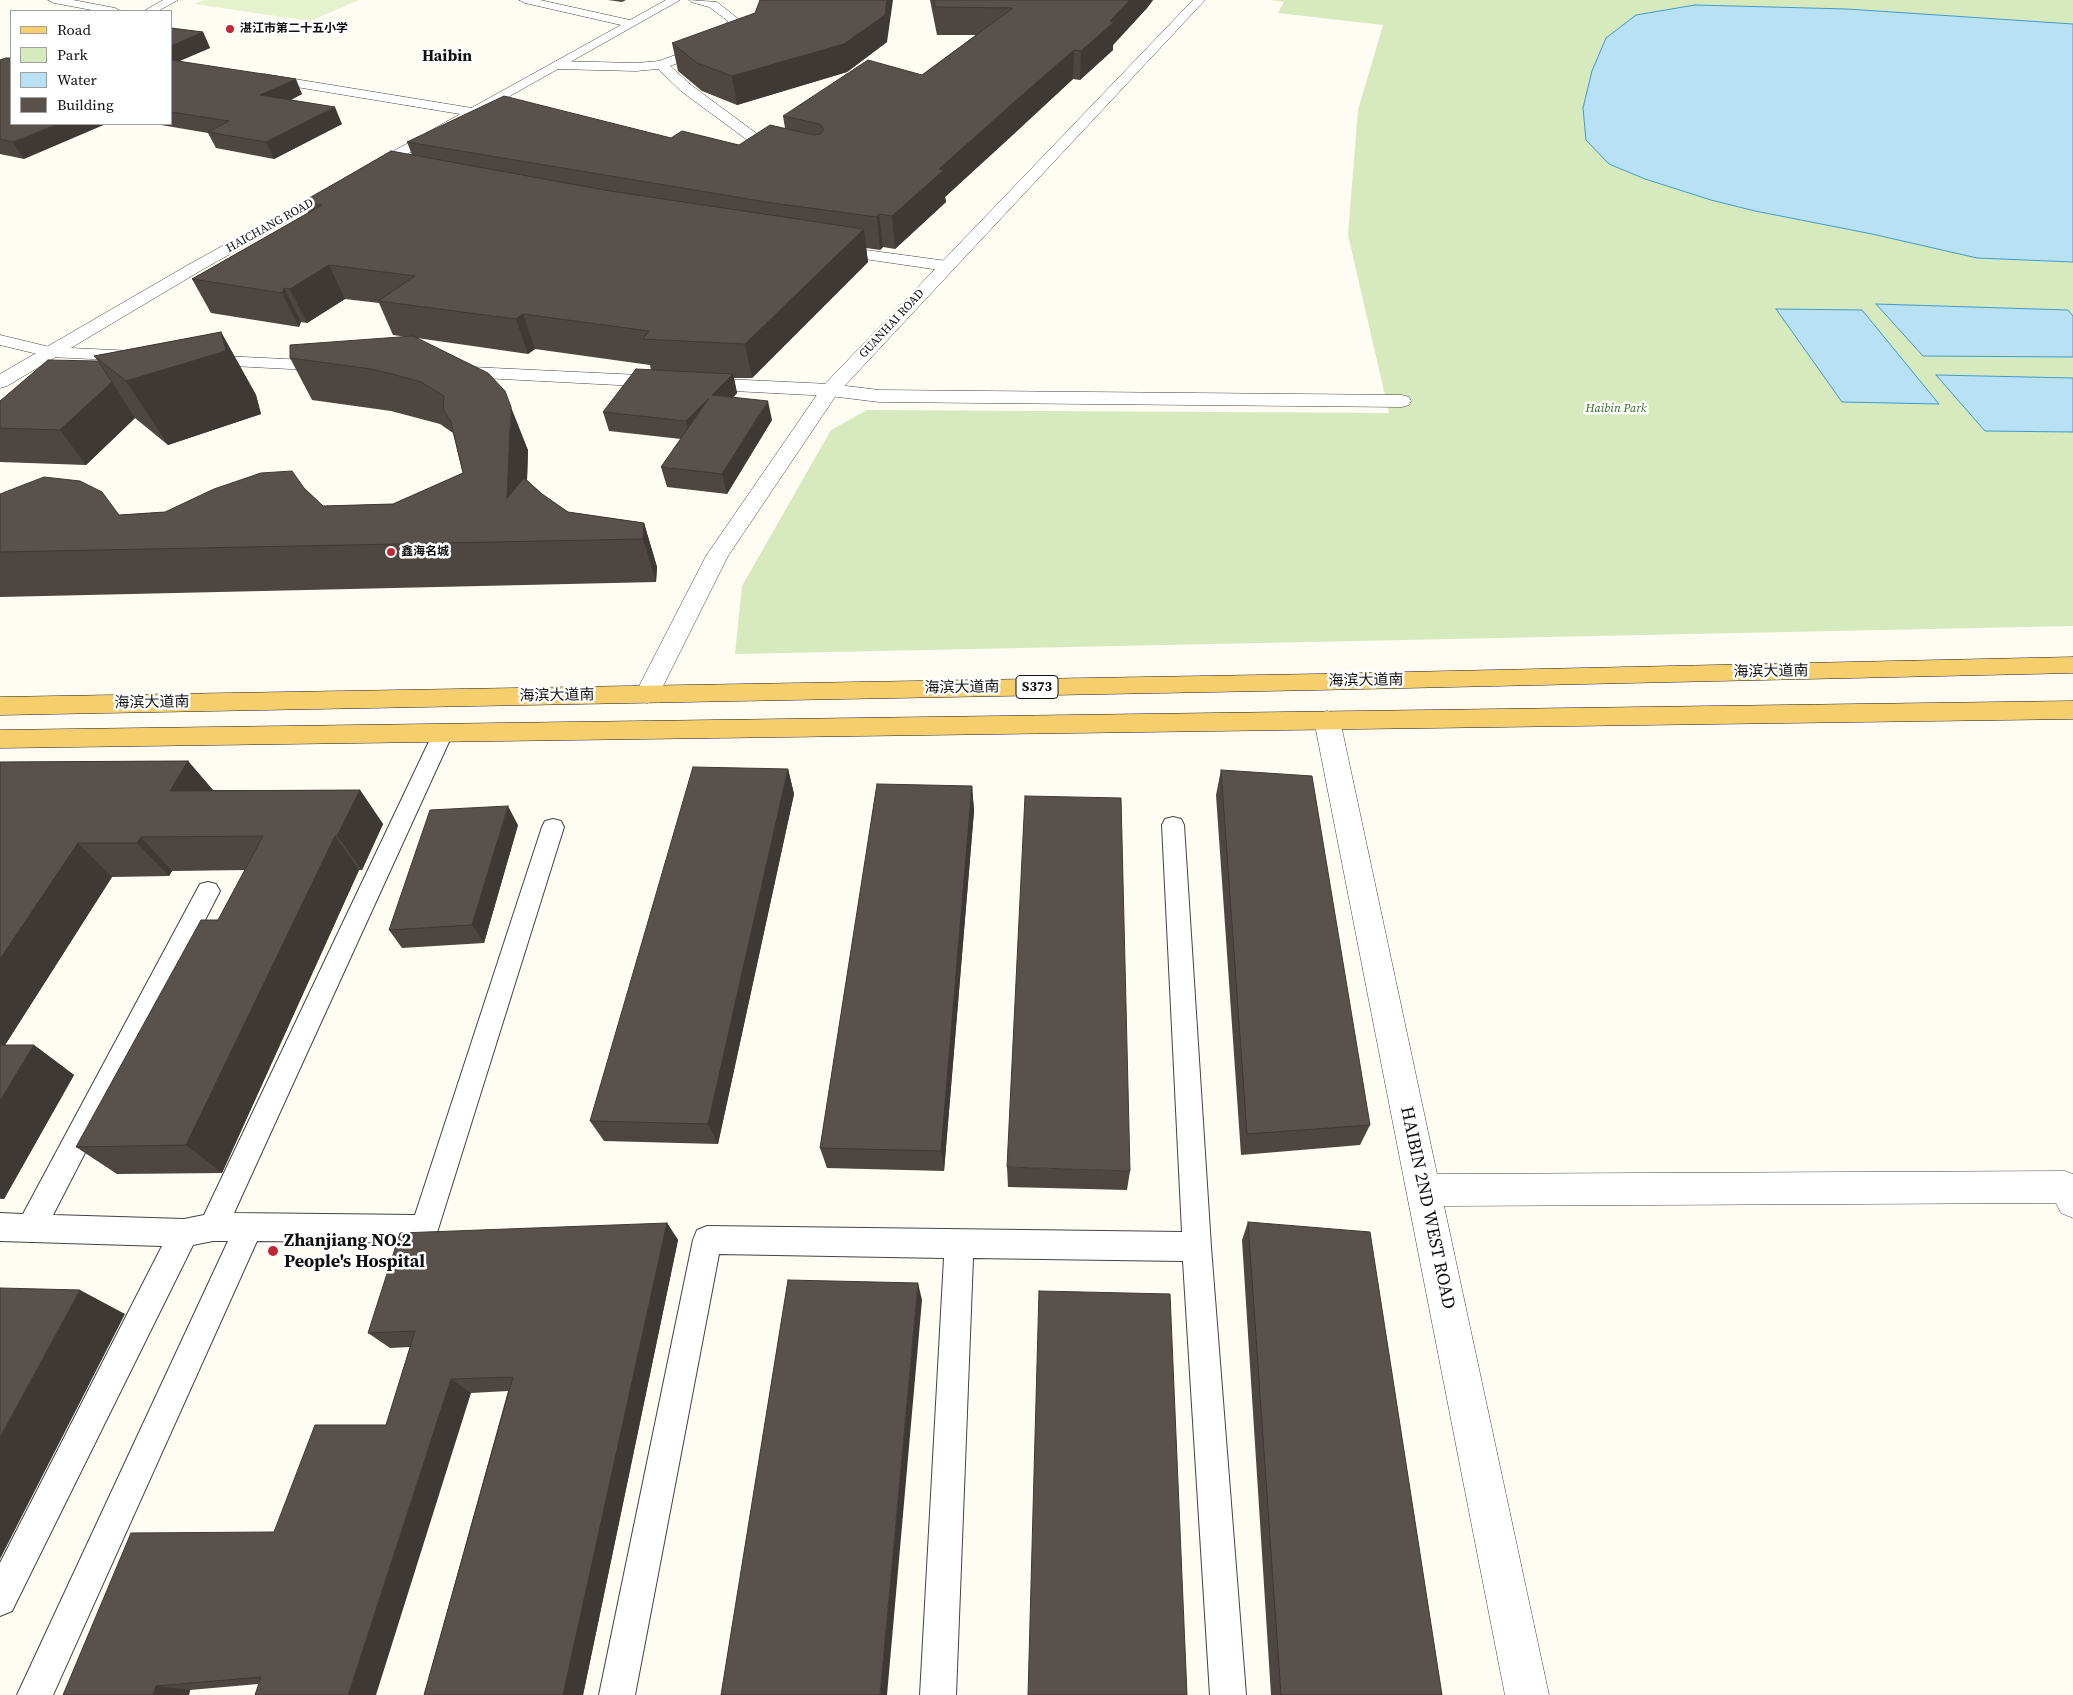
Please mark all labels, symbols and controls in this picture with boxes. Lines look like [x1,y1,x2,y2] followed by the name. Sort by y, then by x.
[10,10,172,125] legend
[57,19,91,40] text: Road
[240,22,348,36] place label: 湛江市第二十五小学
[224,23,236,35] marker: 湛江市第二十五小学
[57,44,88,65] text: Park
[422,47,472,67] district label: Haibin
[57,69,97,90] text: Water
[57,94,114,115] text: Building
[224,196,316,256] street label: HAICHANG ROAD
[856,287,928,361] street label: GUANHAI ROAD
[1585,402,1647,416] park label: Haibin Park
[401,545,449,559] place label: 鑫海名城
[385,546,397,558] marker: 鑫海名城
[1733,662,1809,682] street label: 海滨大道南
[1328,671,1404,691] street label: 海滨大道南
[1016,676,1058,699] road number: S373
[924,678,1000,698] street label: 海滨大道南
[519,686,595,706] street label: 海滨大道南
[114,693,190,713] street label: 海滨大道南
[1395,1105,1459,1311] street label: HAIBIN 2ND WEST ROAD
[284,1230,425,1272] place label: Zhanjiang NO.2 People's Hospital
[266,1244,280,1258] marker: Zhanjiang NO.2 People's Hospital

